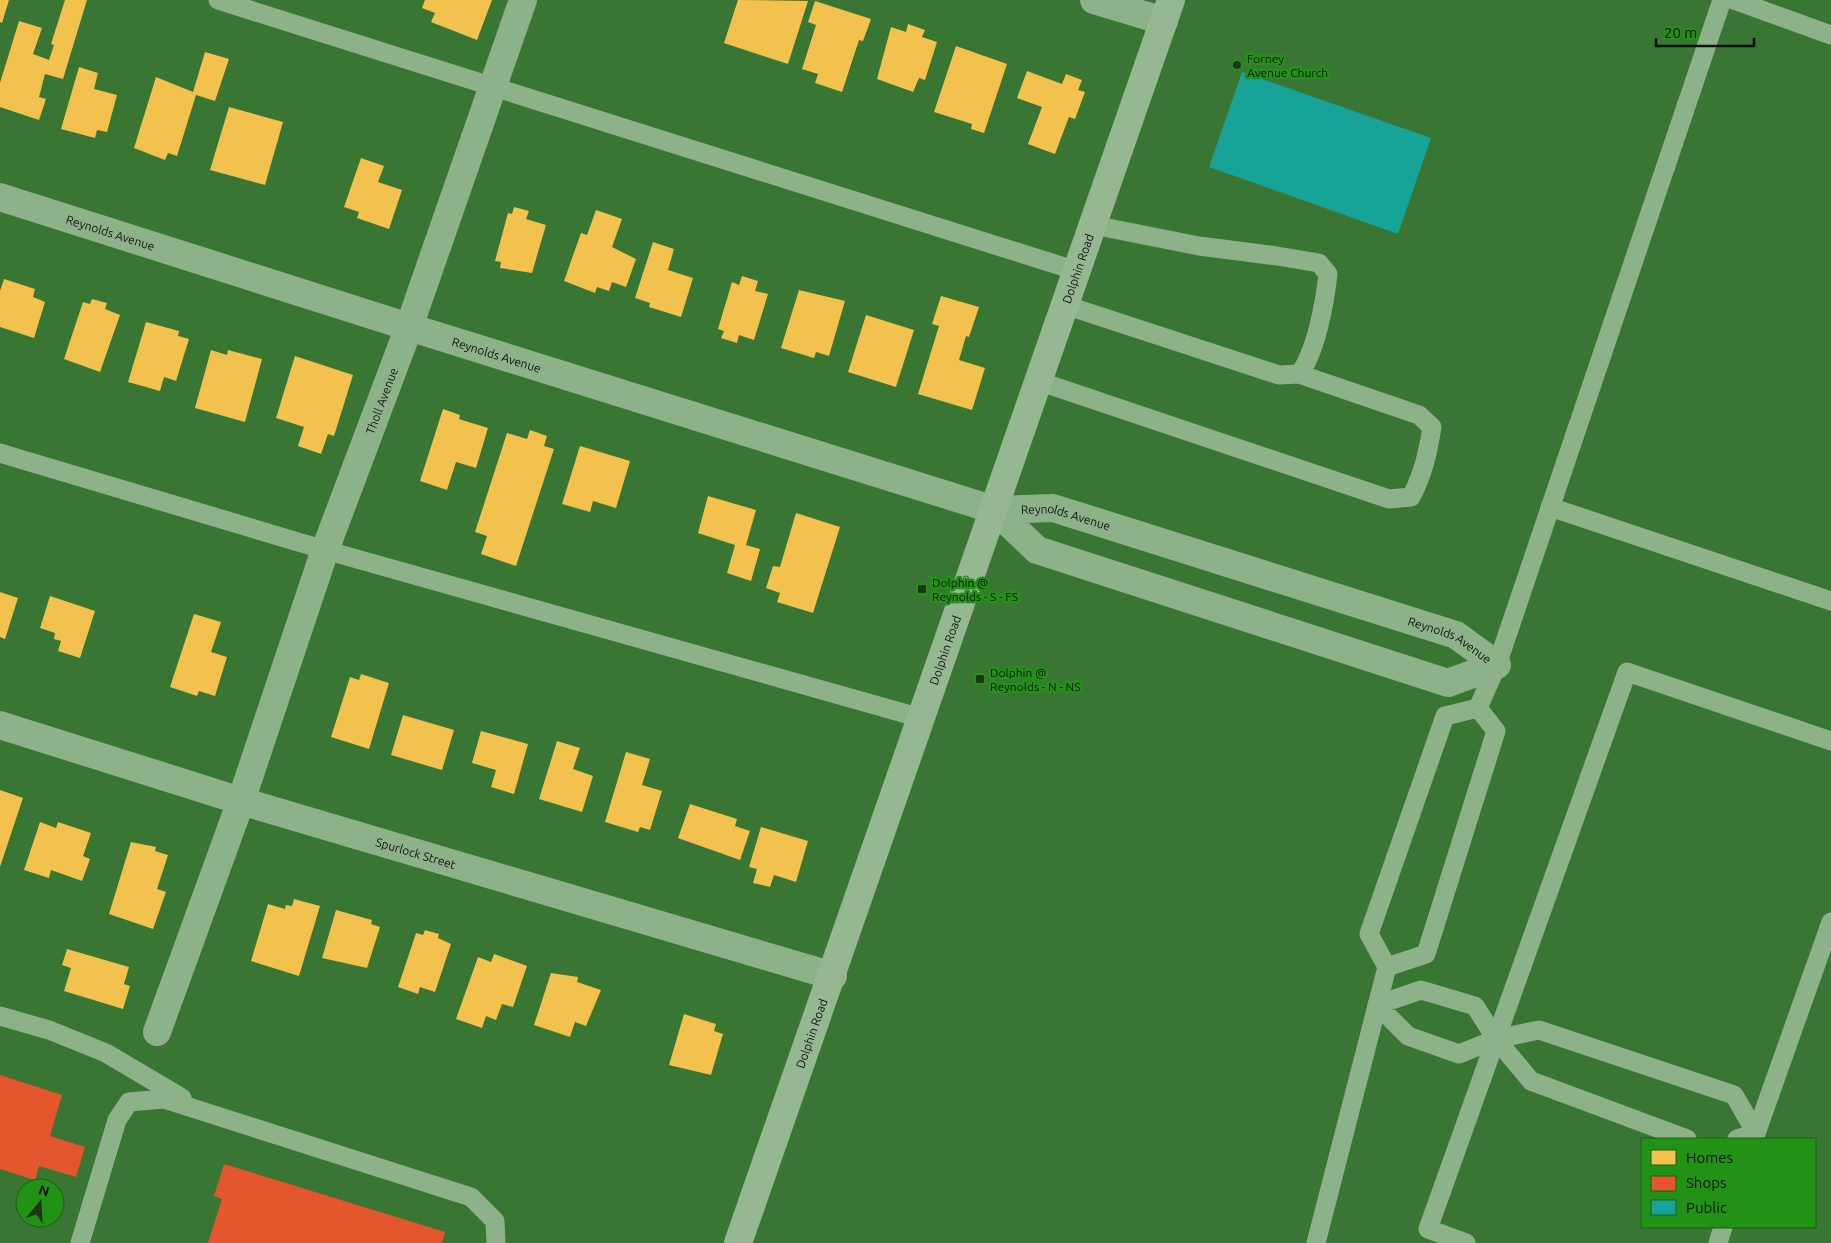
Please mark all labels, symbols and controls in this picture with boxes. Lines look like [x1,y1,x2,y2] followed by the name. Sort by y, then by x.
[1656,15,1754,47] scale bar
[1664,24,1697,41] text: 20 m
[1247,52,1328,79] place label: Forney Avenue Church
[1231,59,1243,71] marker: Forney Avenue Church
[65,212,157,252] street label: Reynolds Avenue
[1059,232,1096,305] street label: Dolphin Road
[451,334,543,374] street label: Reynolds Avenue
[363,366,400,436] street label: Tholl Avenue
[1020,501,1112,532] street label: Reynolds Avenue
[932,576,1018,603] place label: Dolphin @ Reynolds - S - FS
[916,583,928,595] marker: Dolphin @ Reynolds - S - FS
[926,613,963,686] street label: Dolphin Road
[1407,614,1494,665] street label: Reynolds Avenue
[990,666,1080,693] place label: Dolphin @ Reynolds - N - NS
[974,673,986,685] marker: Dolphin @ Reynolds - N - NS
[374,835,458,871] street label: Spurlock Street
[793,997,829,1070] street label: Dolphin Road
[1641,1138,1816,1228] legend
[1686,1149,1733,1166] text: Homes
[1686,1174,1727,1191] text: Shops
[15,1178,65,1228] north arrow
[37,1181,51,1200] text: N
[1686,1199,1727,1216] text: Public

